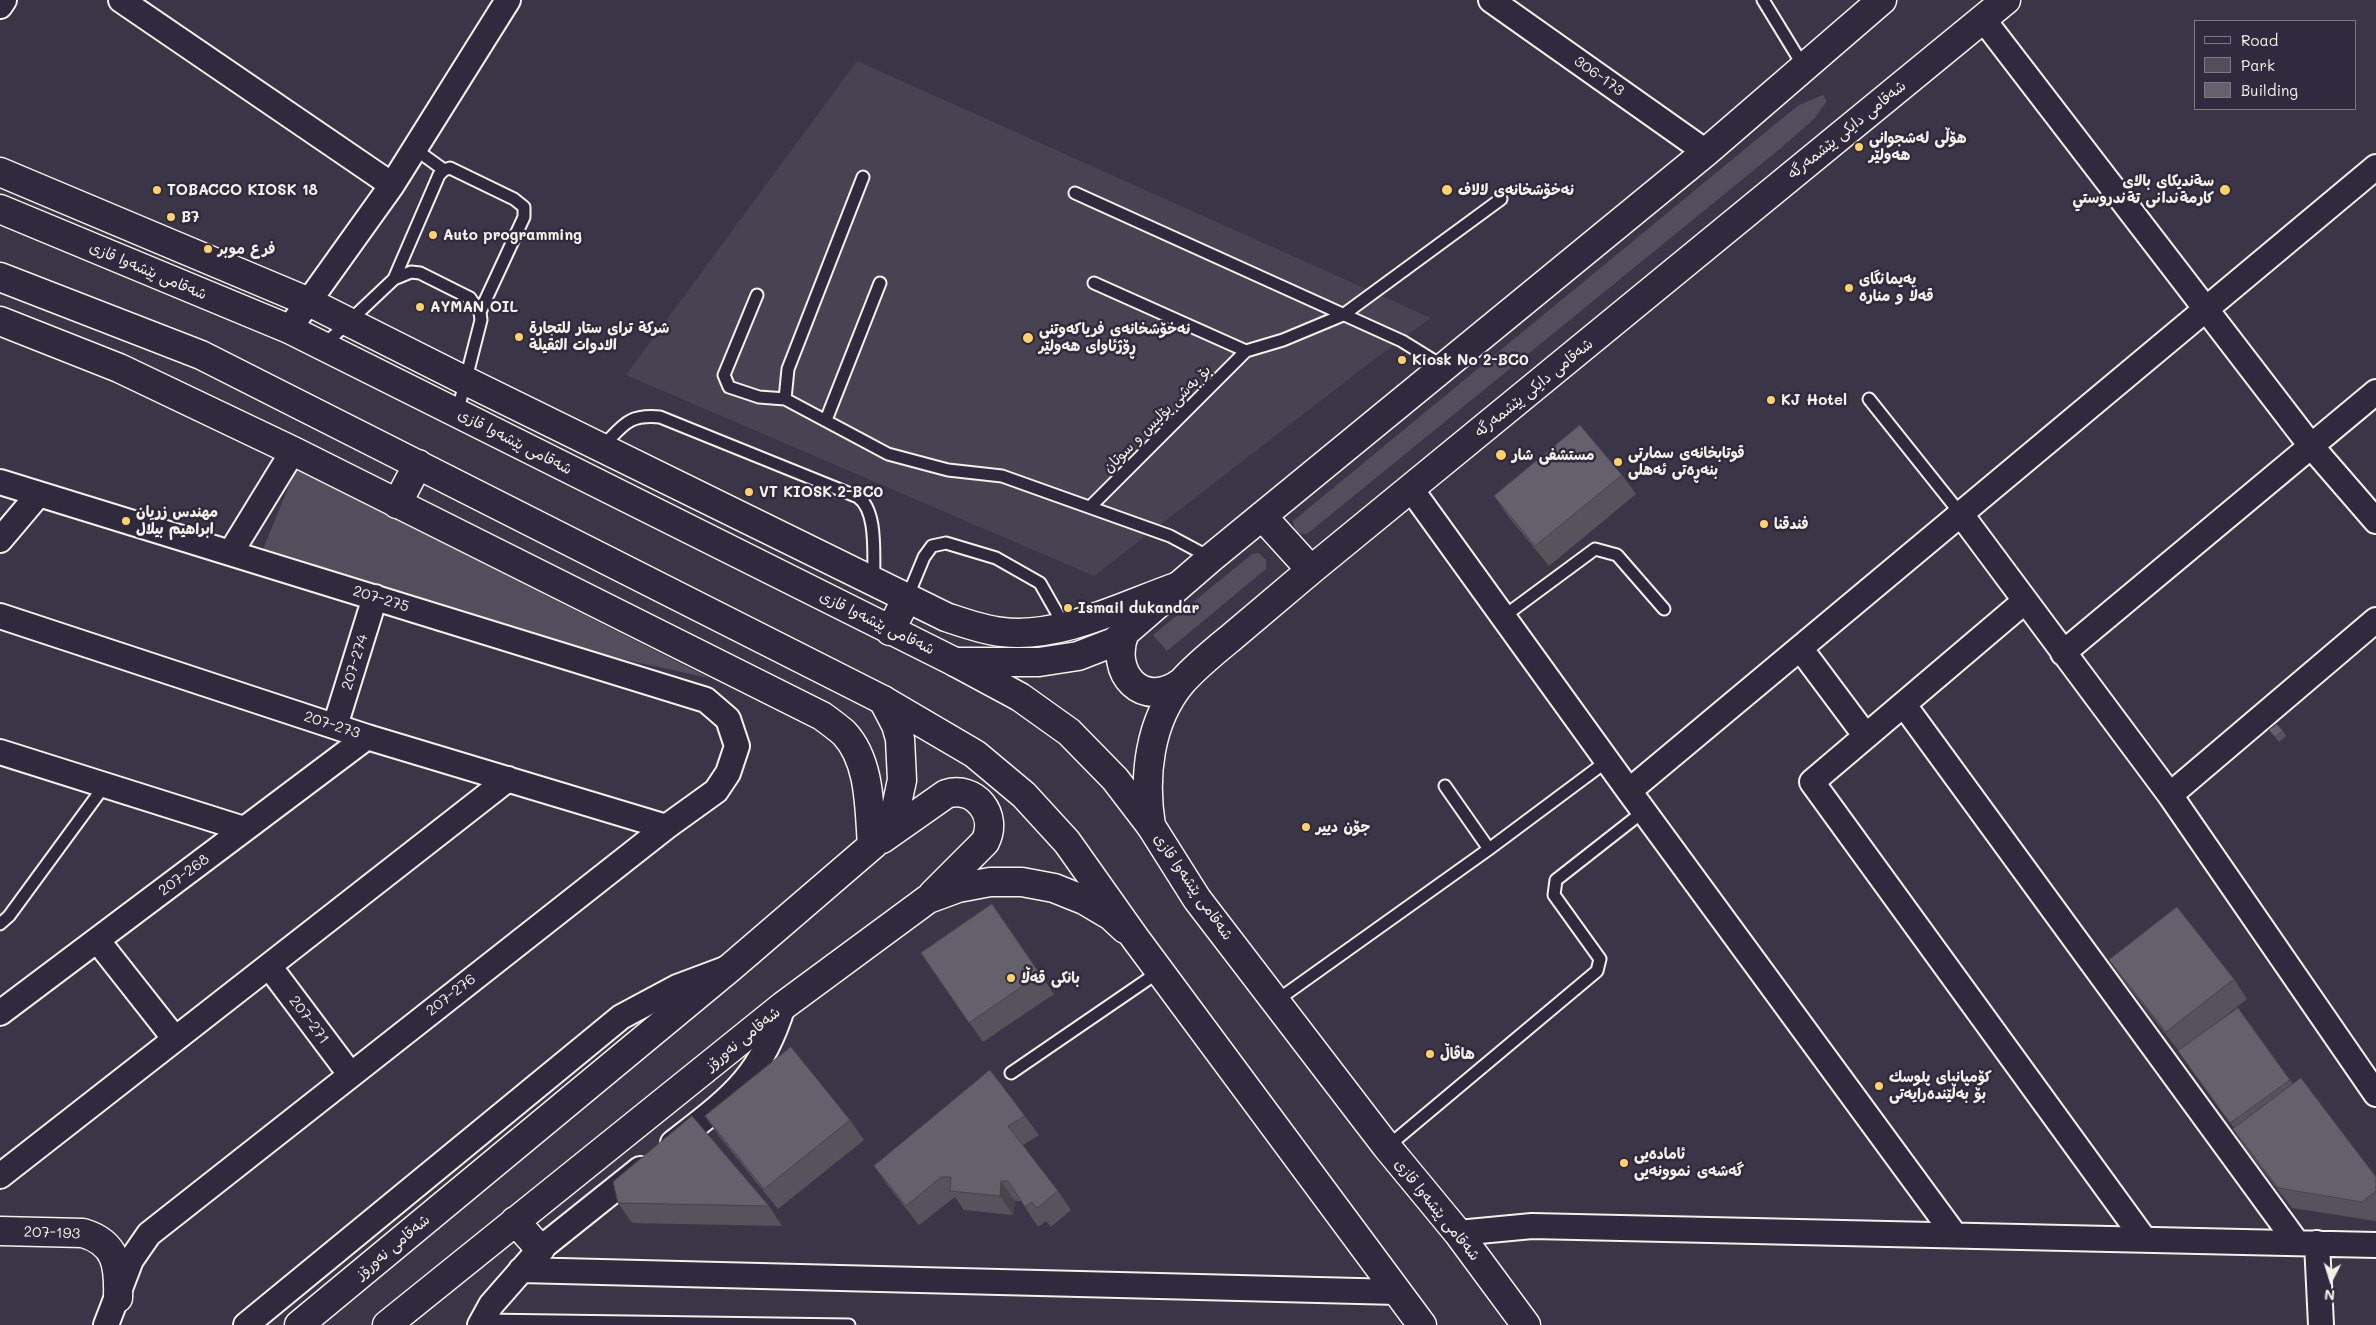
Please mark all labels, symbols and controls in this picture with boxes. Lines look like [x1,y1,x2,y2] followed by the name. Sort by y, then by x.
[2194,20,2356,110] legend
[2241,30,2278,50] text: Road
[1570,52,1628,100] street label: 306-173
[2241,55,2275,75] text: Park
[1784,77,1910,183] street label: شەقامی دایکی پێشمەرگە
[2241,80,2298,100] text: Building
[1869,129,1966,164] place label: هۆڵی لەشجوانی هەولێر
[1853,141,1865,153] marker: هۆڵی لەشجوانی هەولێر
[2072,172,2214,207] place label: سةنديكاى بالاى كارمةندانى تةندروستي
[167,181,318,199] place label: TOBACCO KIOSK 18
[1458,181,1574,199] place label: نەخۆشخانەی لالاف
[1440,183,1454,197] marker: نەخۆشخانەی لالاف
[2218,183,2232,197] marker: سةنديكاى بالاى كارمةندانى تةندروستي
[151,184,163,196] marker: TOBACCO KIOSK 18
[181,208,199,226] place label: B7
[165,211,177,223] marker: B7
[443,226,582,244] place label: Auto programming
[427,229,439,241] marker: Auto programming
[87,238,209,304] street label: شەقامی پێشەوا قازی
[218,240,275,258] place label: فرع موبر
[202,243,214,255] marker: فرع موبر
[1859,270,1933,305] place label: پەیمانگای قەلا و منارە
[1843,282,1855,294] marker: پەیمانگای قەلا و منارە
[430,298,518,316] place label: AYMAN OIL
[414,301,426,313] marker: AYMAN OIL
[529,319,669,354] place label: شركة ترای ستار للتجارة الادوات الثقيلة
[1039,320,1190,355] place label: نەخۆشخانەی فریاکەوتنی ڕۆژئاوای هەولێر
[513,331,525,343] marker: شركة ترای ستار للتجارة الادوات الثقيلة
[1021,331,1035,345] marker: نەخۆشخانەی فریاکەوتنی ڕۆژئاوای هەولێر
[1471,335,1597,441] street label: شەقامی دایکی پێشمەرگە
[1412,351,1529,369] place label: Kiosk No 2-BC0
[1396,354,1408,366] marker: Kiosk No 2-BC0
[1099,361,1215,477] street label: بۆ بەشی پۆلیس و سوتان
[1781,391,1847,409] place label: KJ Hotel
[1765,394,1777,406] marker: KJ Hotel
[455,405,575,479] street label: شەقامی پێشەوا قازی
[1628,444,1745,479] place label: قوتابخانەی سمارتی بنەڕەتی ئەهلی
[1512,446,1594,464] place label: مستشفى شار
[1494,448,1508,462] marker: مستشفى شار
[1612,456,1624,468] marker: قوتابخانەی سمارتی بنەڕەتی ئەهلی
[759,483,883,501] place label: VT KIOSK 2-BC0
[743,486,755,498] marker: VT KIOSK 2-BC0
[136,503,218,538] place label: مهندس زريان ابراهيم بيلال
[120,515,132,527] marker: مهندس زريان ابراهيم بيلال
[1774,515,1808,533] place label: فندقنا
[1758,518,1770,530] marker: فندقنا
[351,582,411,616] street label: 207-275
[817,587,937,659] street label: شەقامی پێشەوا قازی
[1078,599,1199,617] place label: Ismail dukandar
[1062,602,1074,614] marker: Ismail dukandar
[338,632,372,692] street label: 207-274
[302,708,362,742] street label: 207-273
[1316,818,1370,836] place label: جۆن دییر
[1300,821,1312,833] marker: جۆن دییر
[1150,830,1236,944] street label: شەقامی پێشەوا قازی
[155,850,213,900] street label: 207-268
[1021,969,1080,987] place label: بانکی قەڵا
[423,970,479,1020] street label: 207-276
[1005,972,1017,984] marker: بانکی قەڵا
[285,992,333,1048] street label: 207-271
[702,1003,784,1075] street label: شەقامی نەورۆز
[1440,1045,1475,1063] place label: هاڤاڵ
[1424,1048,1436,1060] marker: هاڤاڵ
[1889,1068,1992,1103] place label: کۆمپانیای پلوسك بۆ بەڵێندەرایەتی
[1873,1080,1885,1092] marker: کۆمپانیای پلوسك بۆ بەڵێندەرایەتی
[1634,1145,1744,1180] place label: ئامادەیی گەشەی نموونەیی
[1390,1155,1484,1265] street label: شەقامی پێشەوا قازی
[1618,1157,1630,1169] marker: ئامادەیی گەشەی نموونەیی
[352,1211,434,1283] street label: شەقامی نەورۆز
[23,1223,81,1243] street label: 207-193
[2306,1255,2356,1305] north arrow
[2324,1286,2336,1305] text: N

